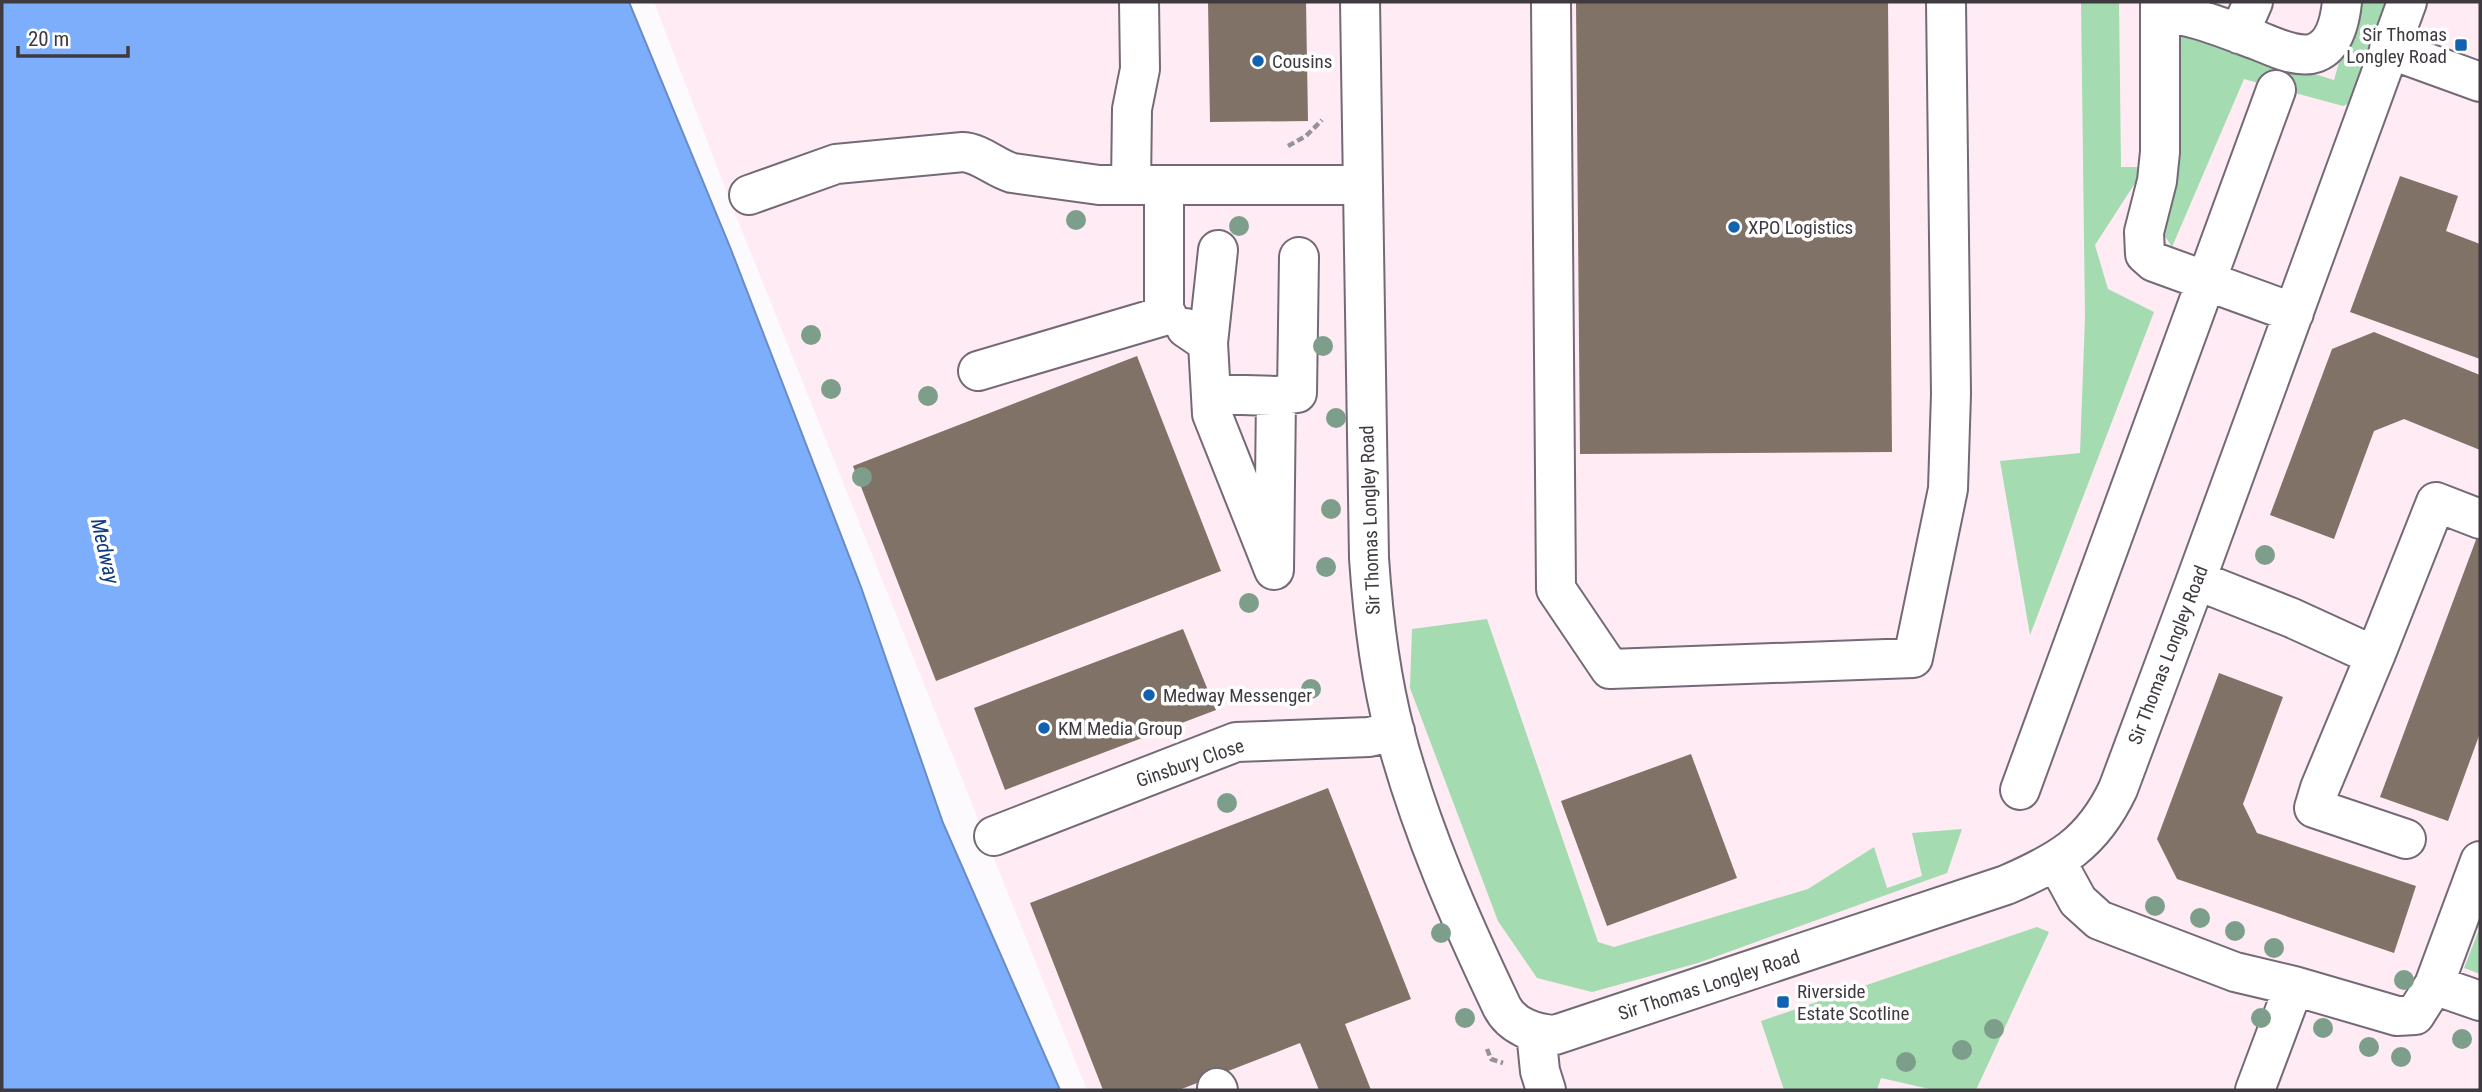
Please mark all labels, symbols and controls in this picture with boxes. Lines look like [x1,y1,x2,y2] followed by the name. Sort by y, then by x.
[18,14,128,58] scale bar
[2346,23,2447,68] place label: Sir Thomas Longley Road
[28,27,69,51] text: 20 m
[2453,37,2469,53] marker: Sir Thomas Longley Road
[1272,50,1332,73] place label: Cousins
[1250,53,1266,69] marker: Cousins
[1748,216,1853,239] place label: XPO Logistics
[1726,219,1742,235] marker: XPO Logistics
[1355,425,1385,615] street label: Sir Thomas Longley Road
[86,516,124,587] water label: Medway
[2123,562,2213,748] street label: Sir Thomas Longley Road
[1163,684,1312,707] place label: Medway Messenger
[1141,687,1157,703] marker: Medway Messenger
[1058,717,1183,740] place label: KM Media Group
[1036,720,1052,736] marker: KM Media Group
[1133,734,1247,792] street label: Ginsbury Close
[1615,945,1803,1025] street label: Sir Thomas Longley Road
[1797,980,1909,1025] place label: Riverside Estate Scotline
[1775,994,1791,1010] marker: Riverside Estate Scotline

